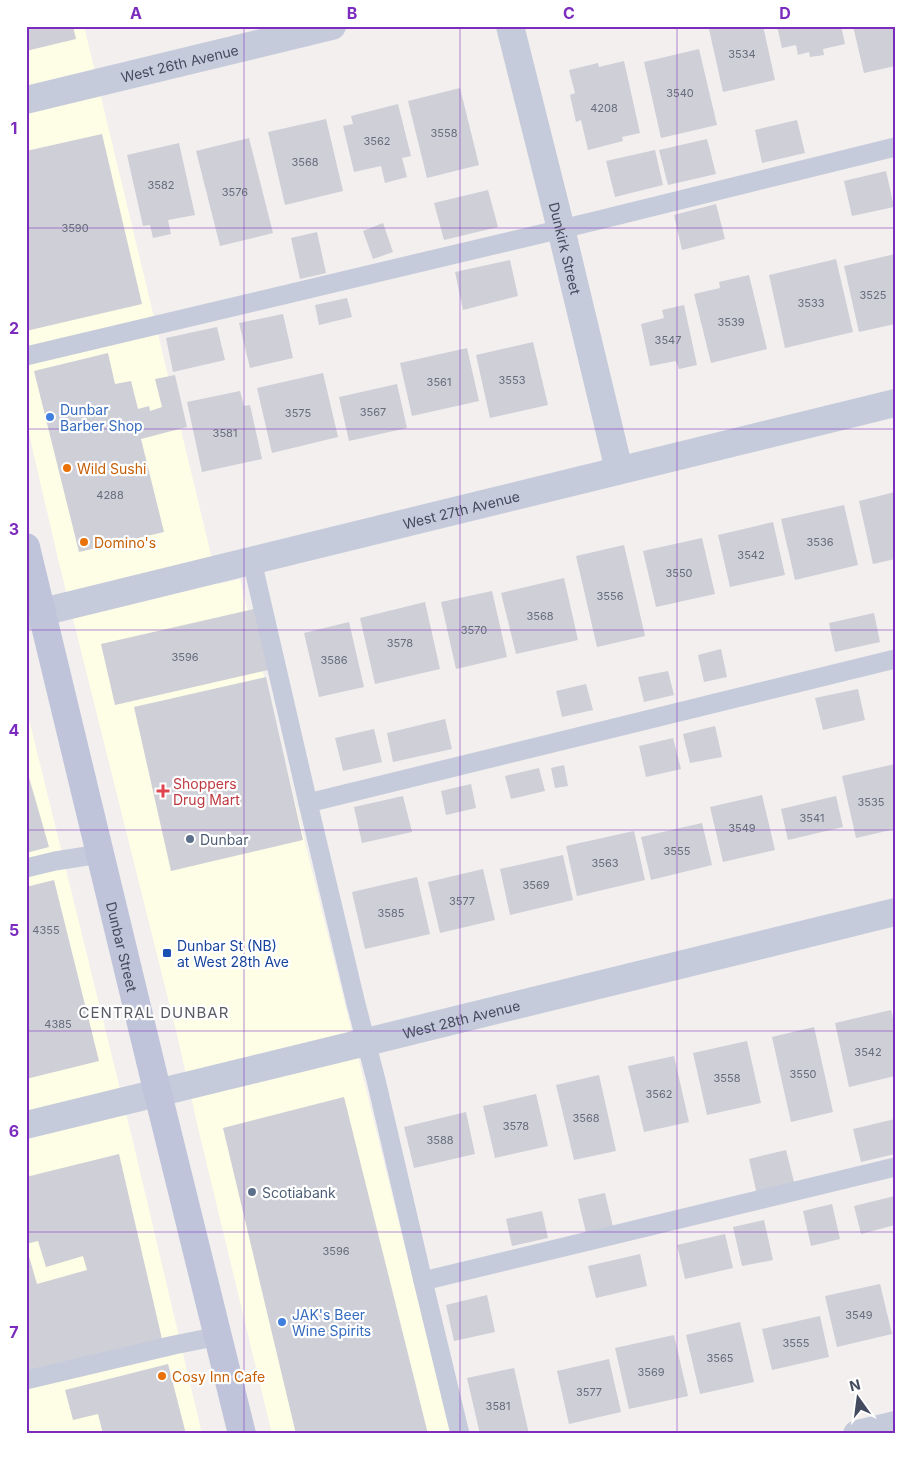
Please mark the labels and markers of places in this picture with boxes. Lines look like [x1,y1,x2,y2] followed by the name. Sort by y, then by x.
[60,401,143,434] place label: Dunbar Barber Shop
[44,411,56,423] marker: Dunbar Barber Shop
[77,460,146,477] place label: Wild Sushi
[61,462,73,474] marker: Wild Sushi
[94,534,156,551] place label: Domino's
[78,536,90,548] marker: Domino's
[173,775,240,808] place label: Shoppers Drug Mart
[157,785,169,797] marker: Shoppers Drug Mart
[200,831,249,848] place label: Dunbar
[184,833,196,845] marker: Dunbar
[177,937,289,970] place label: Dunbar St (NB) at West 28th Ave
[161,947,173,959] marker: Dunbar St (NB) at West 28th Ave
[262,1184,336,1201] place label: Scotiabank
[246,1186,258,1198] marker: Scotiabank
[292,1306,371,1339] place label: JAK's Beer Wine Spirits
[276,1316,288,1328] marker: JAK's Beer Wine Spirits
[172,1368,265,1385] place label: Cosy Inn Cafe
[156,1370,168,1382] marker: Cosy Inn Cafe

